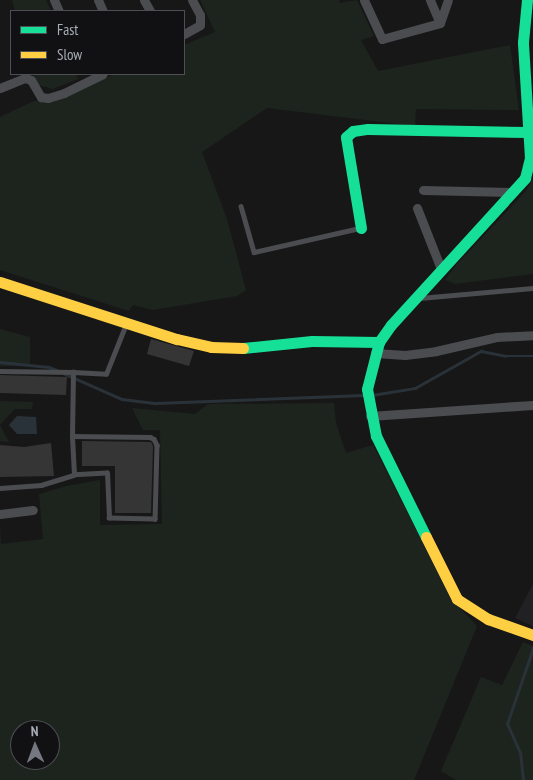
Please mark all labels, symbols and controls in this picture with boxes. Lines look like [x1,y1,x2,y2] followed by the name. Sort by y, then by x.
[10,10,185,75] legend
[57,20,78,39] text: Fast
[57,45,82,64] text: Slow
[10,720,60,770] north arrow
[30,722,39,740] text: N

